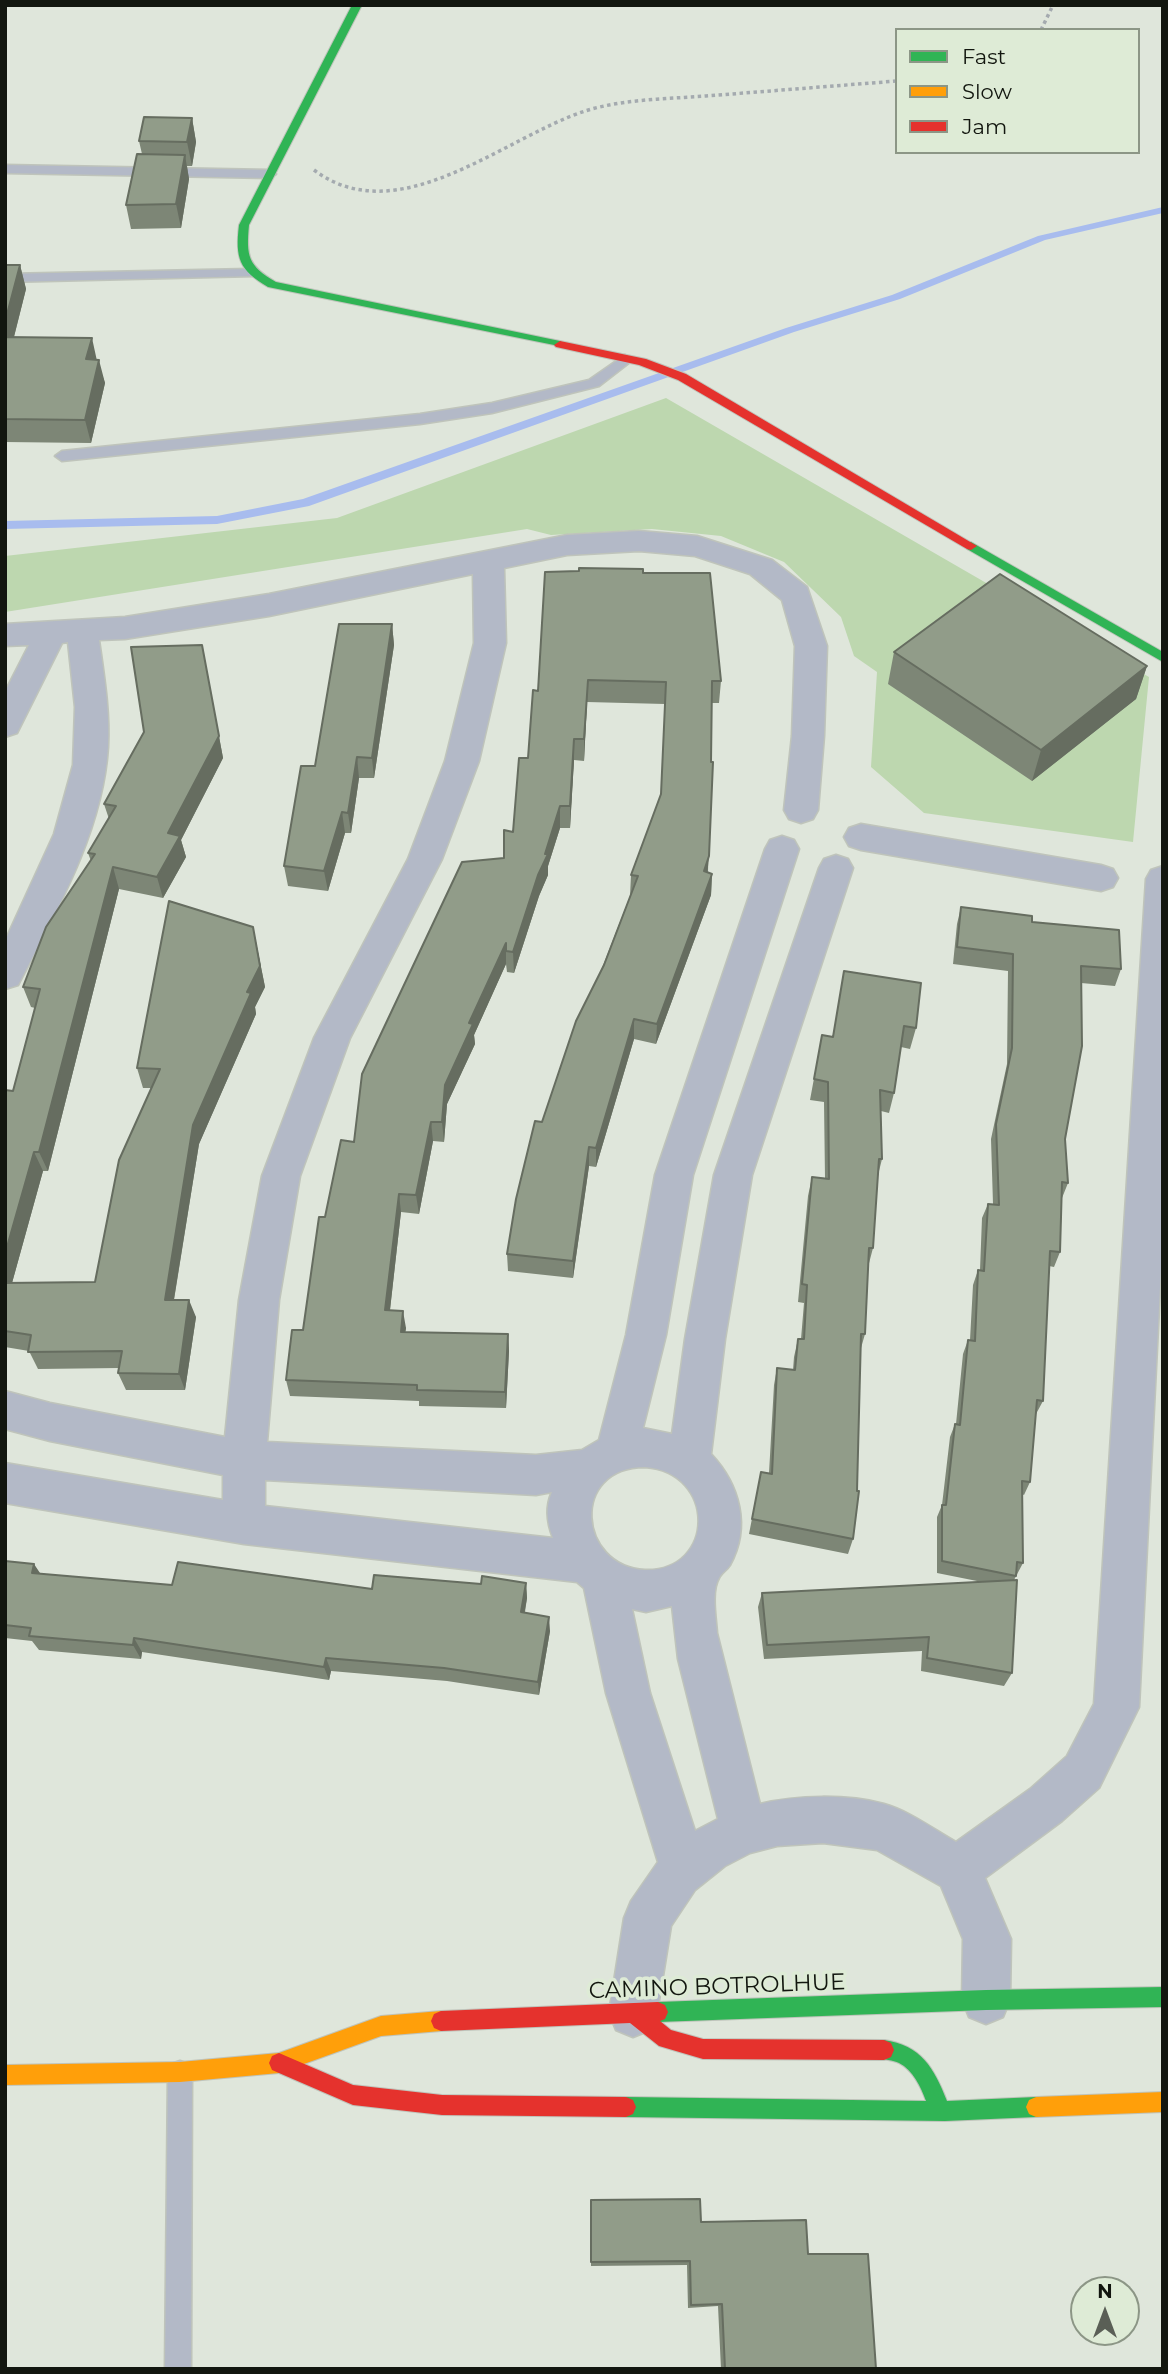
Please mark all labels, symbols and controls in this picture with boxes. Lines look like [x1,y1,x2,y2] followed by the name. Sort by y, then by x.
[895,28,1140,154] legend
[962,44,1006,69] text: Fast
[962,79,1012,104] text: Slow
[962,114,1007,139] text: Jam
[588,1969,846,2005] street label: CAMINO BOTROLHUE
[1070,2276,1140,2346] north arrow
[1097,2280,1113,2303] text: N

